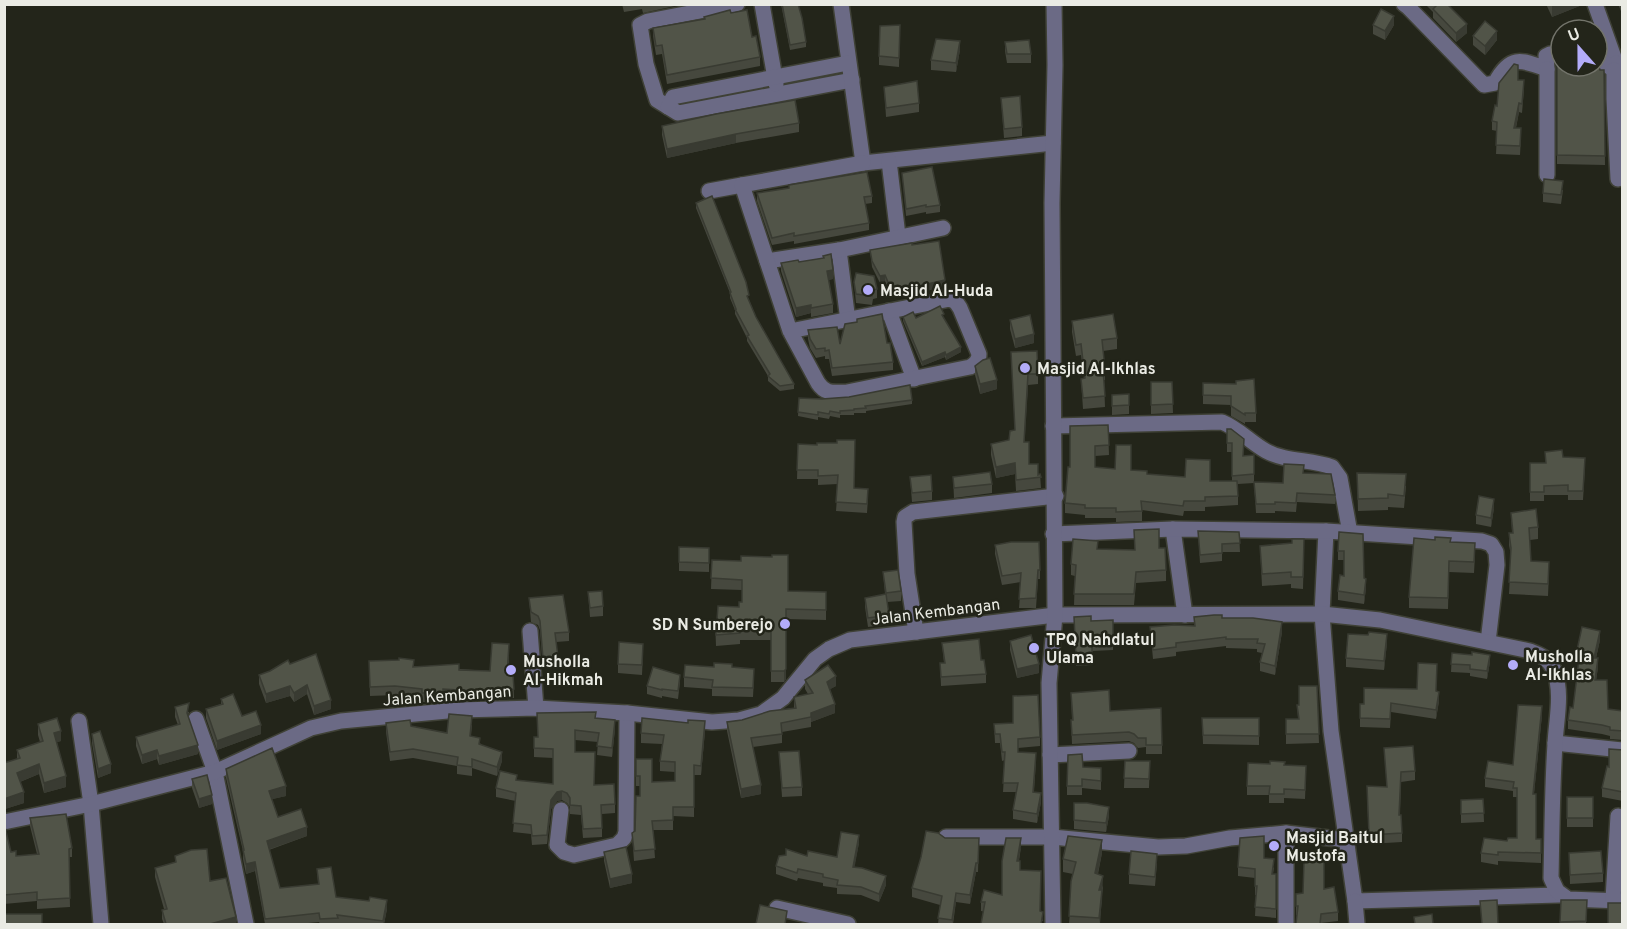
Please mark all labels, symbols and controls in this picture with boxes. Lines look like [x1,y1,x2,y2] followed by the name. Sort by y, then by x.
[1549,18,1609,78] north arrow
[1565,24,1583,47] text: U
[880,282,993,302] place label: Masjid Al-Huda
[861,283,875,297] marker: Masjid Al-Huda
[1037,360,1156,380] place label: Masjid Al-Ikhlas
[1018,361,1032,375] marker: Masjid Al-Ikhlas
[871,595,1002,631] street label: Jalan Kembangan
[652,616,773,636] place label: SD N Sumberejo
[778,617,792,631] marker: SD N Sumberejo
[1046,631,1154,669] place label: TPQ Nahdlatul Ulama
[1027,641,1041,655] marker: TPQ Nahdlatul Ulama
[1525,648,1592,686] place label: Musholla Al-Ikhlas
[523,653,603,691] place label: Musholla Al-Hikmah
[1506,658,1520,672] marker: Musholla Al-Ikhlas
[504,663,518,677] marker: Musholla Al-Hikmah
[382,683,512,711] street label: Jalan Kembangan
[1286,829,1383,867] place label: Masjid Baitul Mustofa
[1267,839,1281,853] marker: Masjid Baitul Mustofa

